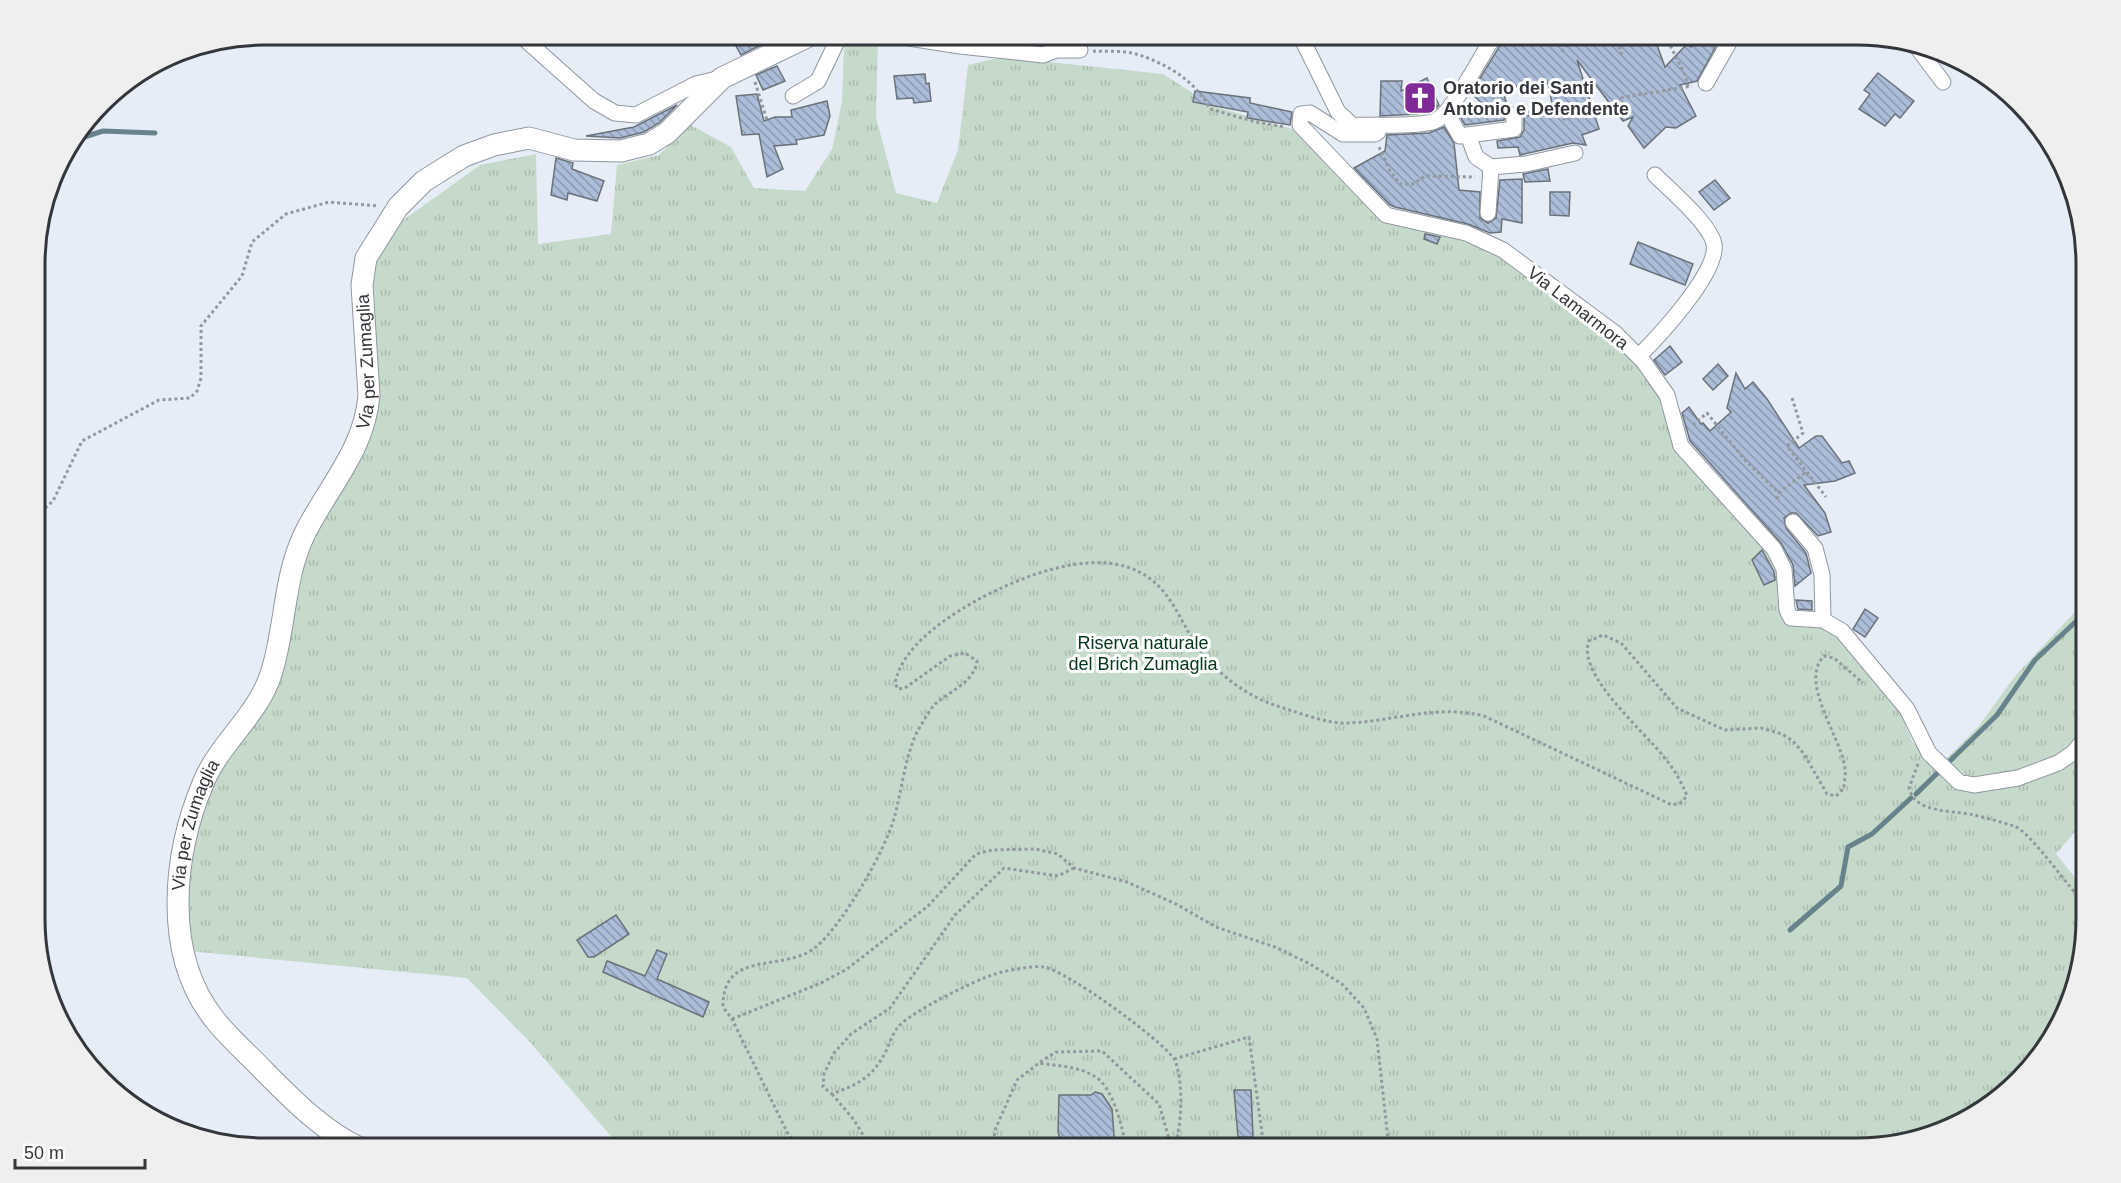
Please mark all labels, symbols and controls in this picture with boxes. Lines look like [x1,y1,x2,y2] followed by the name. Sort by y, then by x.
[1443,78,1629,119] place label: Oratorio dei Santi Antonio e Defendente
[1402,80,1438,116] church icon: Oratorio dei Santi Antonio e Defendente
[1523,262,1633,354] street label: Via Lamarmora
[352,293,379,432] street label: Via per Zumaglia
[1068,633,1219,674] park label: Riserva naturale del Brich Zumaglia
[168,755,224,891] street label: Via per Zumaglia
[15,1132,146,1170] scale bar
[24,1143,64,1163] text: 50 m

